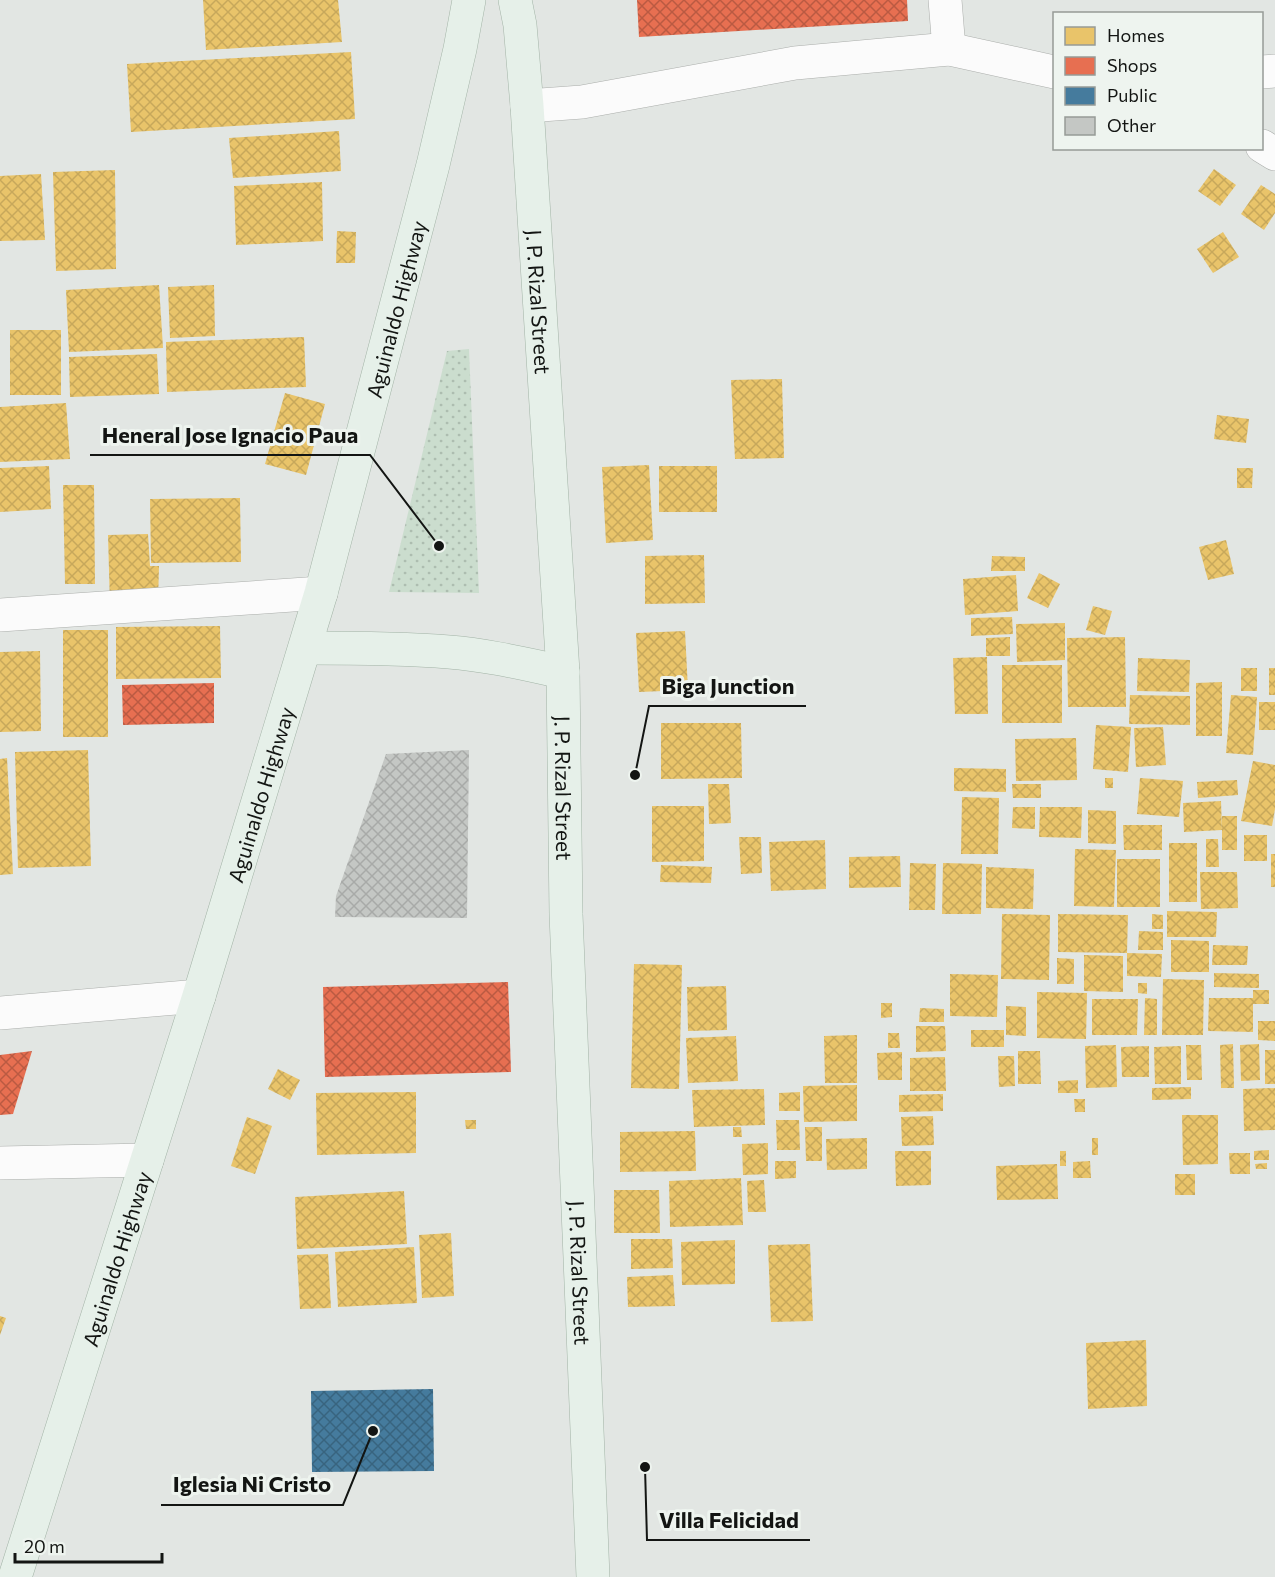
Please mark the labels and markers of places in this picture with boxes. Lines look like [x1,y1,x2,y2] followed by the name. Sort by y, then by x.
[90,415,370,455] callout: Heneral Jose Ignacio Paua
[649,666,806,706] callout: Biga Junction
[161,1465,343,1505] callout: Iglesia Ni Cristo
[647,1500,810,1540] callout: Villa Felicidad

